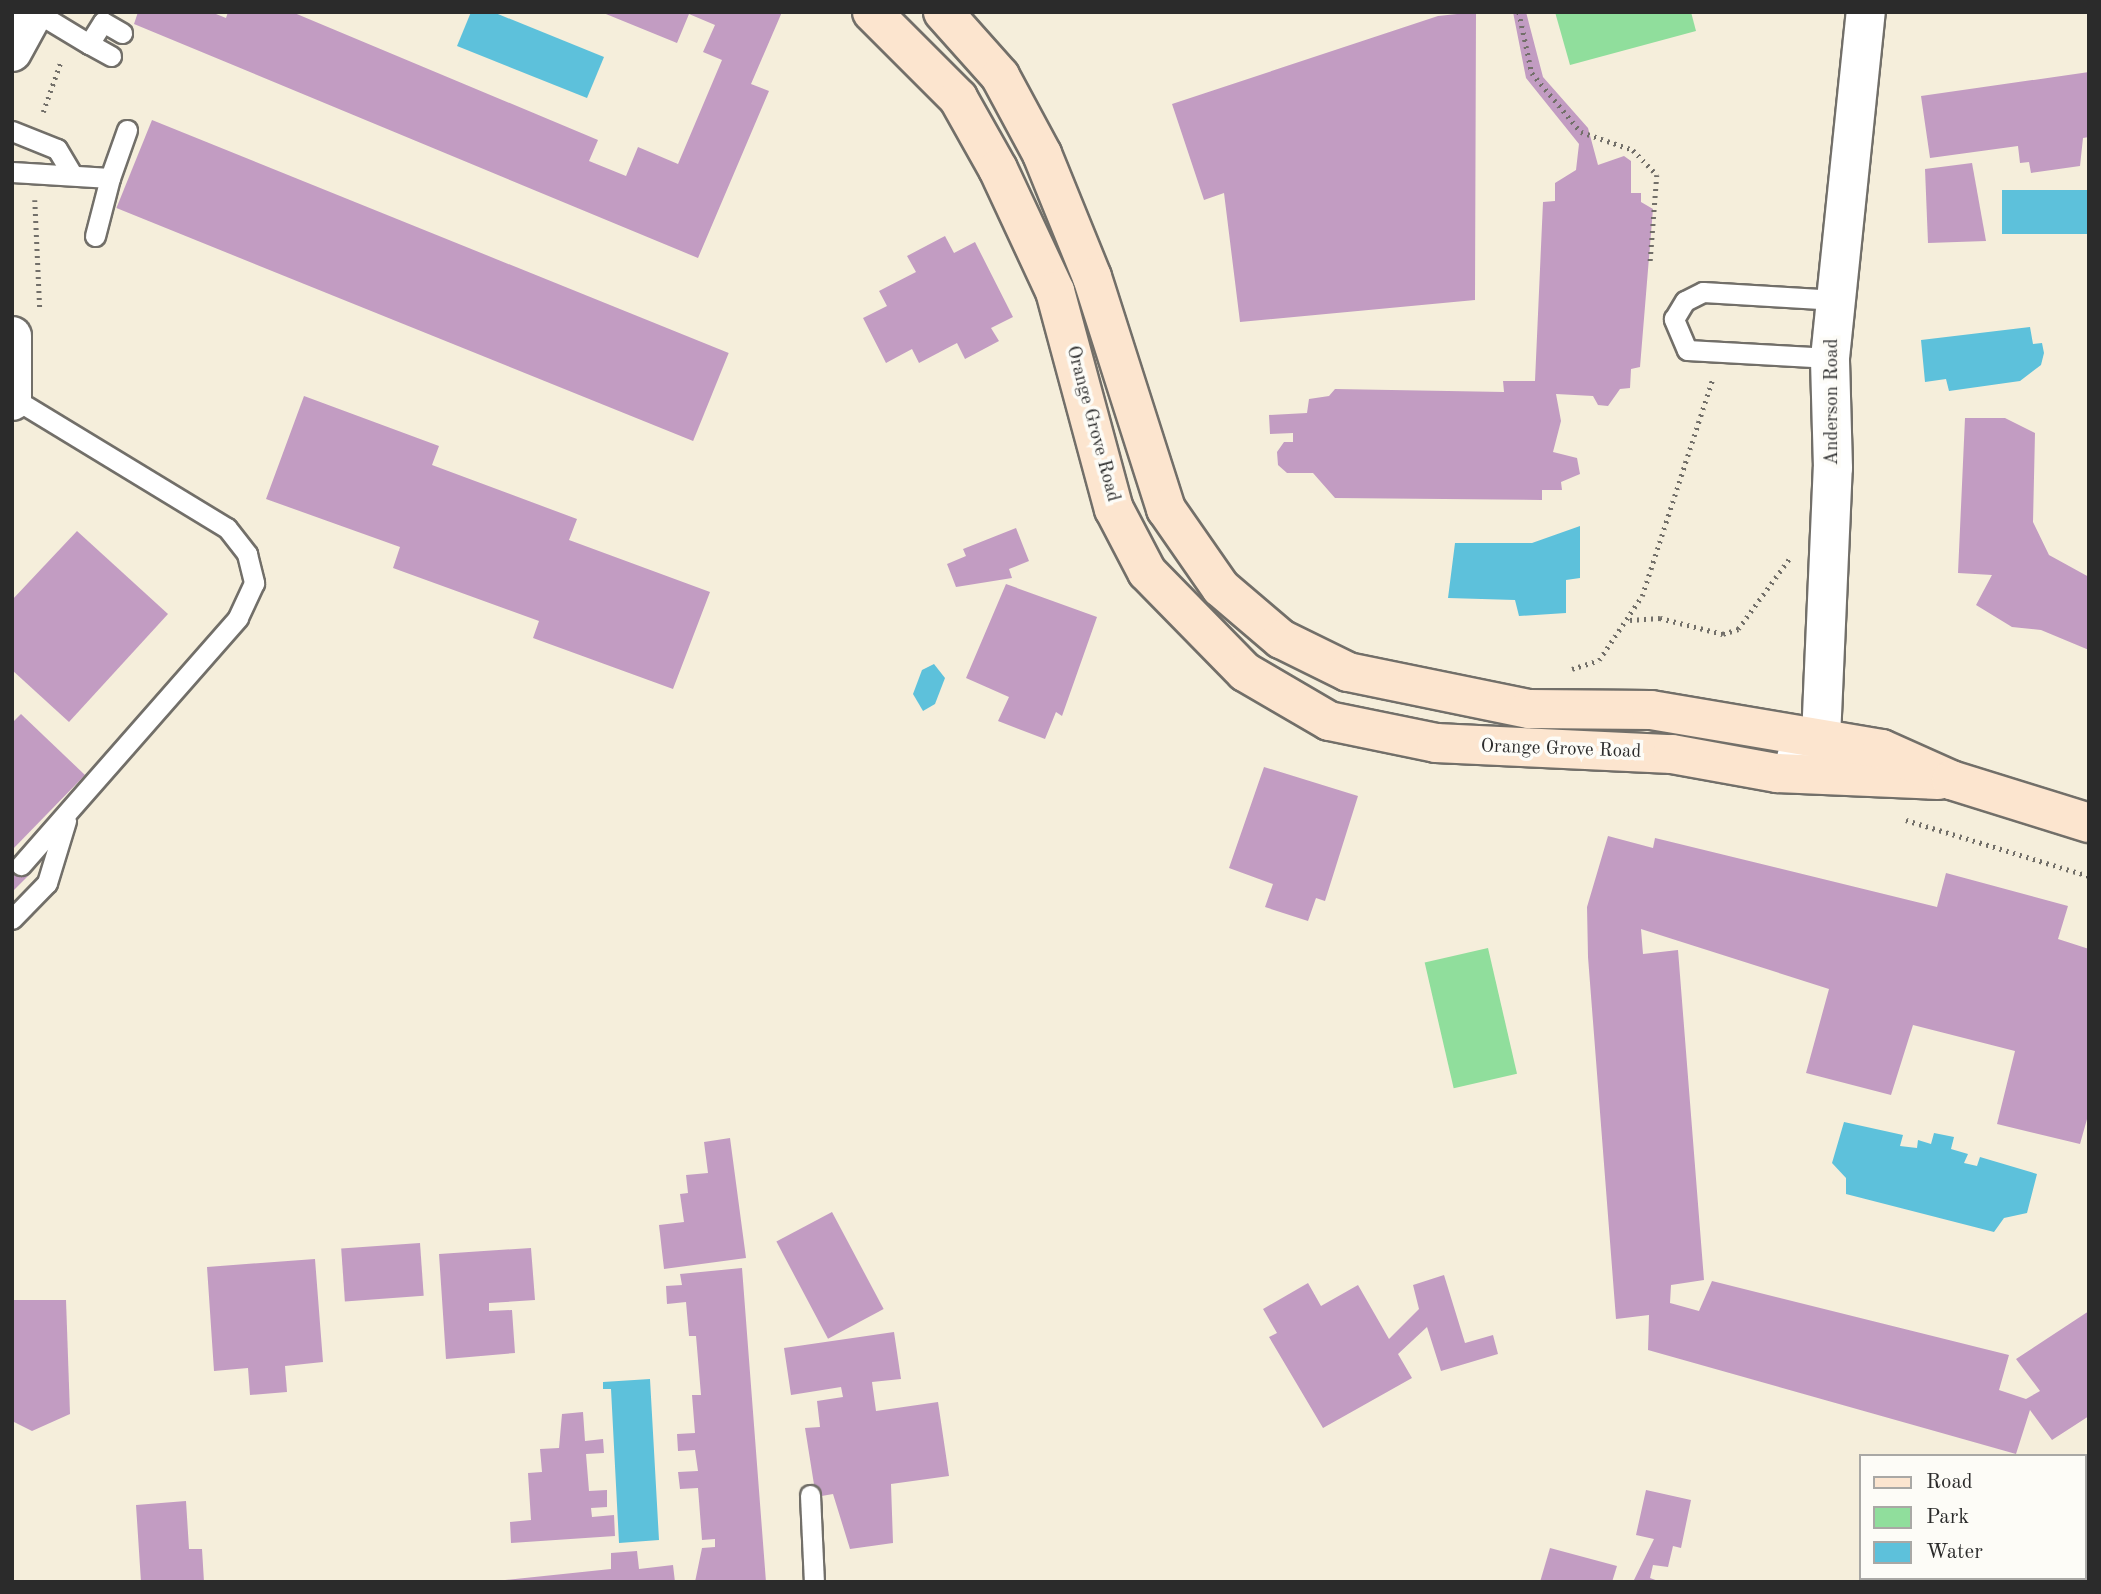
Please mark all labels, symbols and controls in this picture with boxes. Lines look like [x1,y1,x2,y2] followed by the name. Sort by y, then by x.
[1822,339,1844,465] street label: Anderson Road
[1060,343,1124,505] street label: Orange Grove Road
[1480,736,1642,764] street label: Orange Grove Road
[1860,1454,2087,1580] legend
[1926,1472,1973,1493] text: Road
[1926,1507,1969,1528] text: Park
[1926,1542,1983,1563] text: Water

